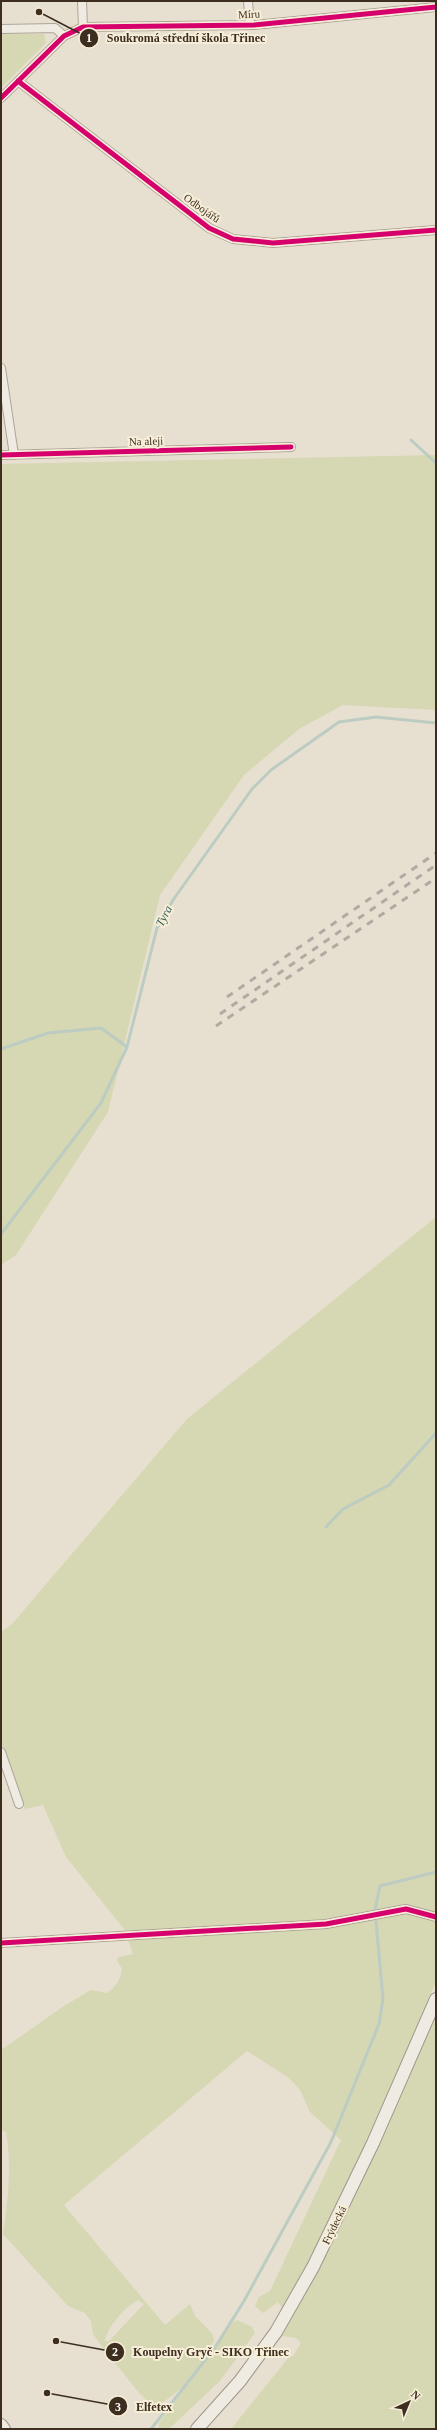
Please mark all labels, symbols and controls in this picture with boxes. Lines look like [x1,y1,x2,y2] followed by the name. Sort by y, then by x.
[238,7,261,21] street label: Míru
[79,26,274,50] callout: Soukromá střední škola Třinec
[86,31,92,45] text: 1
[107,31,266,45] text: Soukromá střední škola Třinec
[182,191,223,225] street label: Odbojářů
[129,434,163,448] street label: Na aleji
[153,903,175,929] water label: Tyra
[320,2204,348,2246] street label: Frýdecká
[105,2340,297,2364] callout: Koupelny Gryč - SIKO Třinec
[112,2345,118,2359] text: 2
[133,2345,290,2359] text: Koupelny Gryč - SIKO Třinec
[389,2382,429,2422] north arrow
[409,2388,423,2402] text: N
[108,2394,180,2418] callout: Elfetex
[115,2400,121,2414] text: 3
[136,2400,172,2414] text: Elfetex

